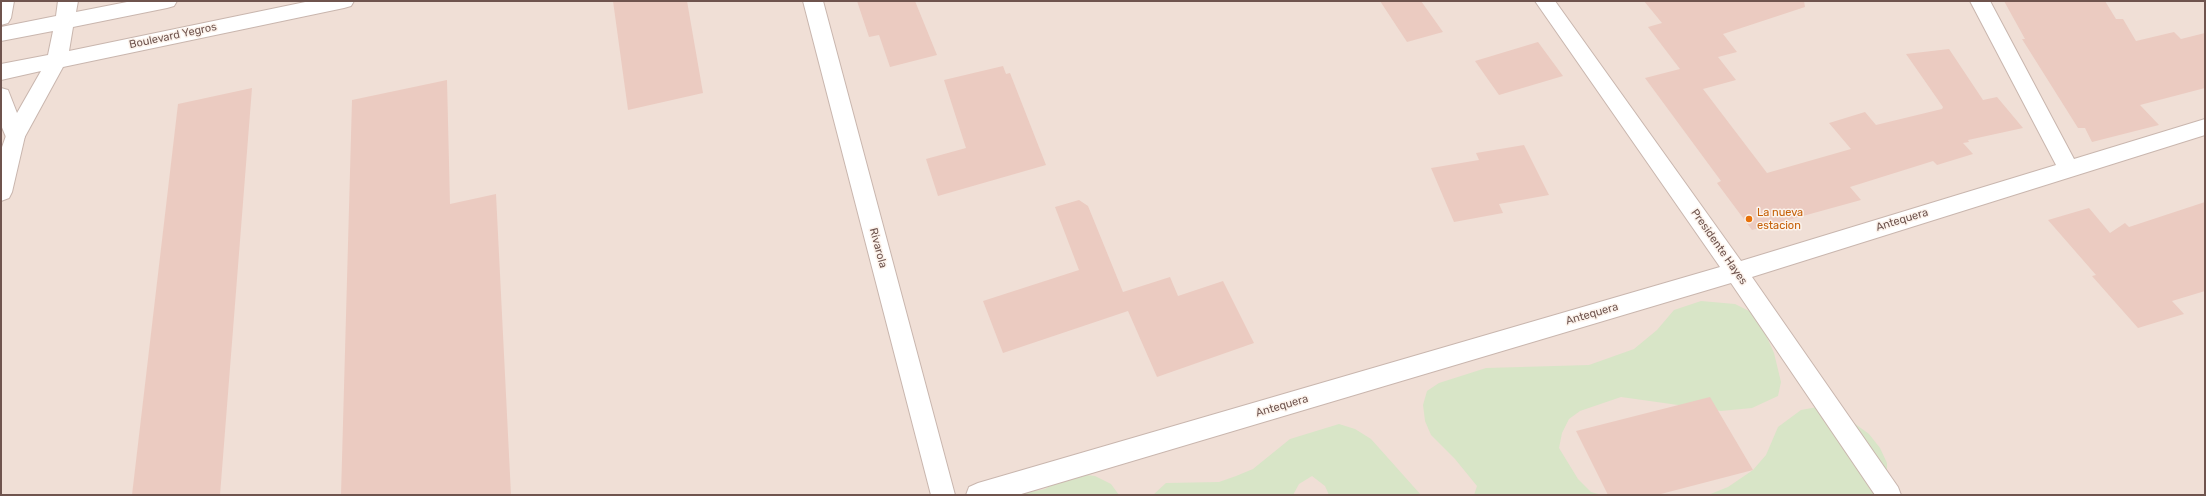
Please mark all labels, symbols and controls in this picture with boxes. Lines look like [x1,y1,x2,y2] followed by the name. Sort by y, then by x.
[128,20,218,52] street label: Boulevard Yegros
[1757,206,1803,232] place label: La nueva estacion
[1874,206,1930,234] street label: Antequera
[1688,207,1750,287] street label: Presidente Hayes
[1744,214,1754,224] marker: La nueva estacion
[866,227,890,269] street label: Rivarola
[1564,300,1620,328] street label: Antequera
[1254,392,1310,420] street label: Antequera

